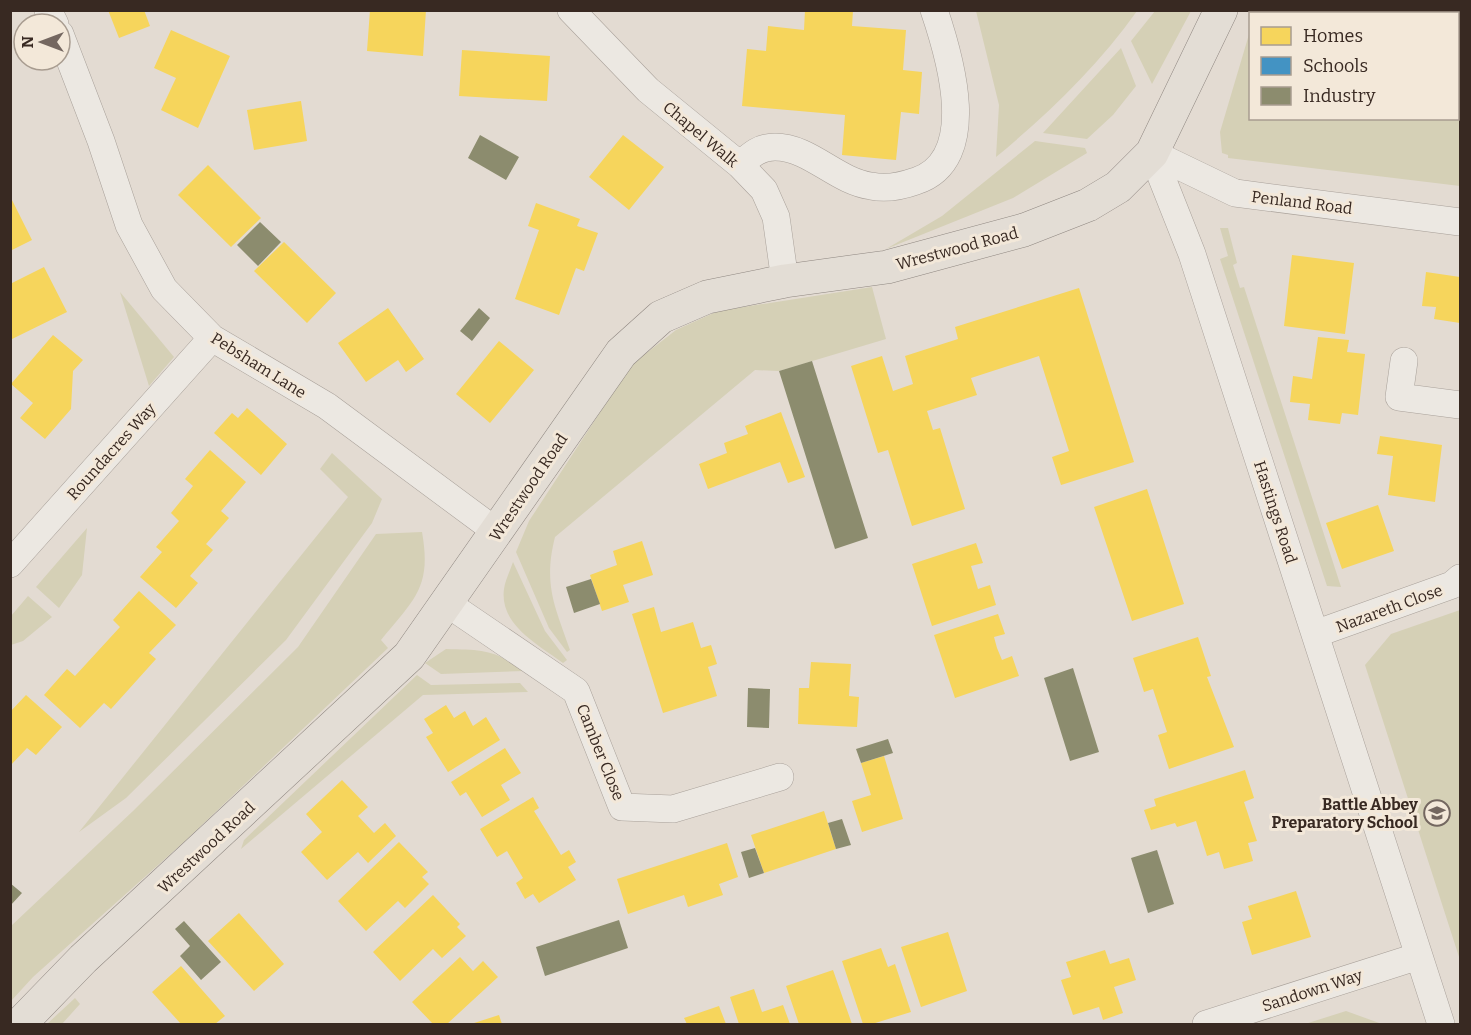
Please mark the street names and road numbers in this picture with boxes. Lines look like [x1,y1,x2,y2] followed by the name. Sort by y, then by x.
[659,97,742,171] street label: Chapel Walk
[1250,187,1354,218] street label: Penland Road
[894,223,1021,274] street label: Wrestwood Road
[208,329,310,402] street label: Pebsham Lane
[63,399,160,504] street label: Roundacres Way
[485,429,572,545] street label: Wrestwood Road
[1250,458,1301,566] street label: Hastings Road
[1333,580,1445,637] street label: Nazareth Close
[573,701,629,803] street label: Camber Close
[154,797,259,897] street label: Wrestwood Road
[1260,965,1365,1016] street label: Sandown Way

